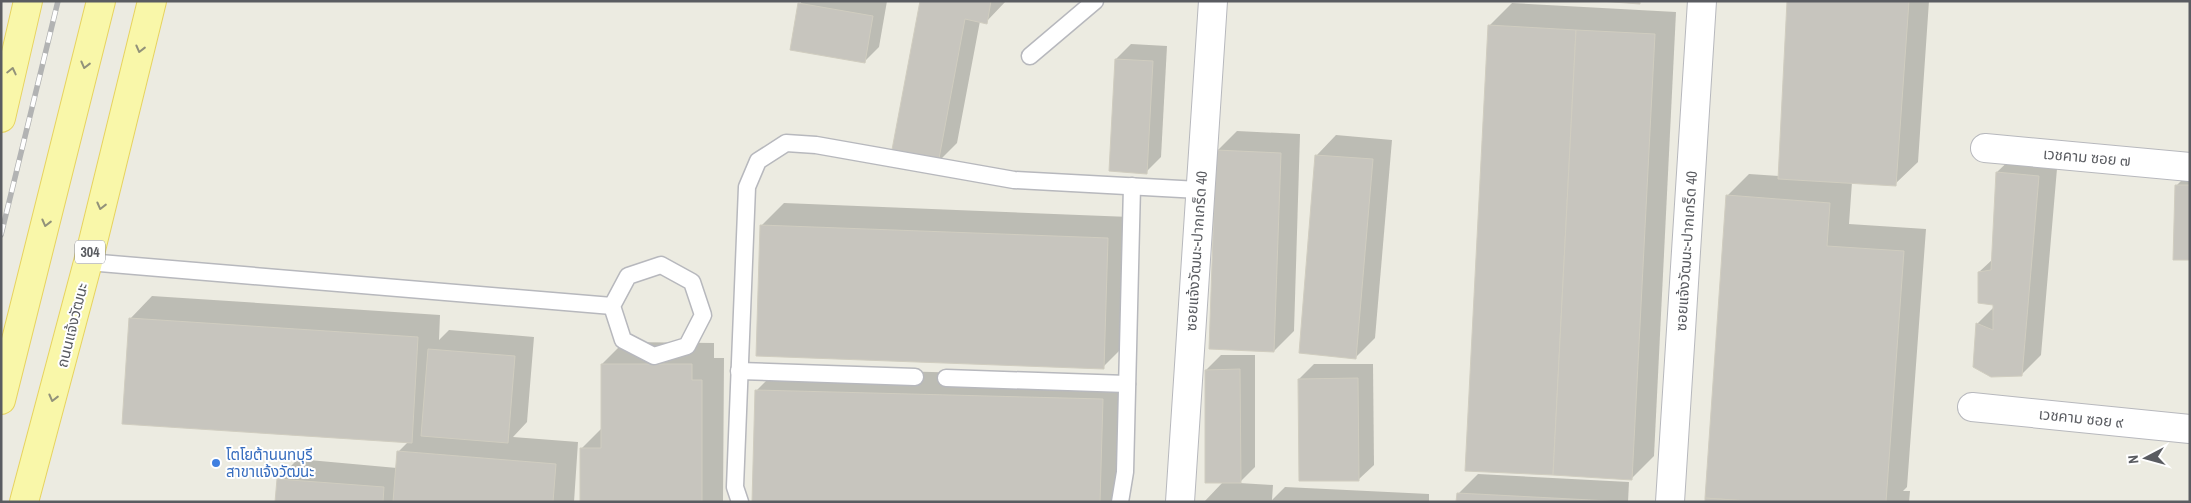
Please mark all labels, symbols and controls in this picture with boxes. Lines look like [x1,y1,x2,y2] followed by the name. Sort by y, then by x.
[135,44,146,53] one-way arrow
[80,61,91,70] one-way arrow
[6,66,17,75] one-way arrow
[2042,143,2132,171] street label: เวชคาม ซอย ๗
[1180,170,1212,332] street label: ซอยแจ้งวัฒนะ-ปากเกร็ด 40
[1670,170,1702,332] street label: ซอยแจ้งวัฒนะ-ปากเกร็ด 40
[96,202,107,211] one-way arrow
[41,219,52,228] one-way arrow
[75,240,105,264] road number: 304
[51,280,93,370] street label: ถนนแจ้งวัฒนะ
[48,393,59,402] one-way arrow
[2038,403,2125,433] street label: เวชคาม ซอย ๙
[2121,433,2171,483] north arrow
[226,444,314,482] place label: โตโยต้านนทบุรี สาขาแจ้งวัฒนะ
[2124,454,2142,464] text: N
[210,457,222,469] marker: โตโยต้านนทบุรี สาขาแจ้งวัฒนะ

